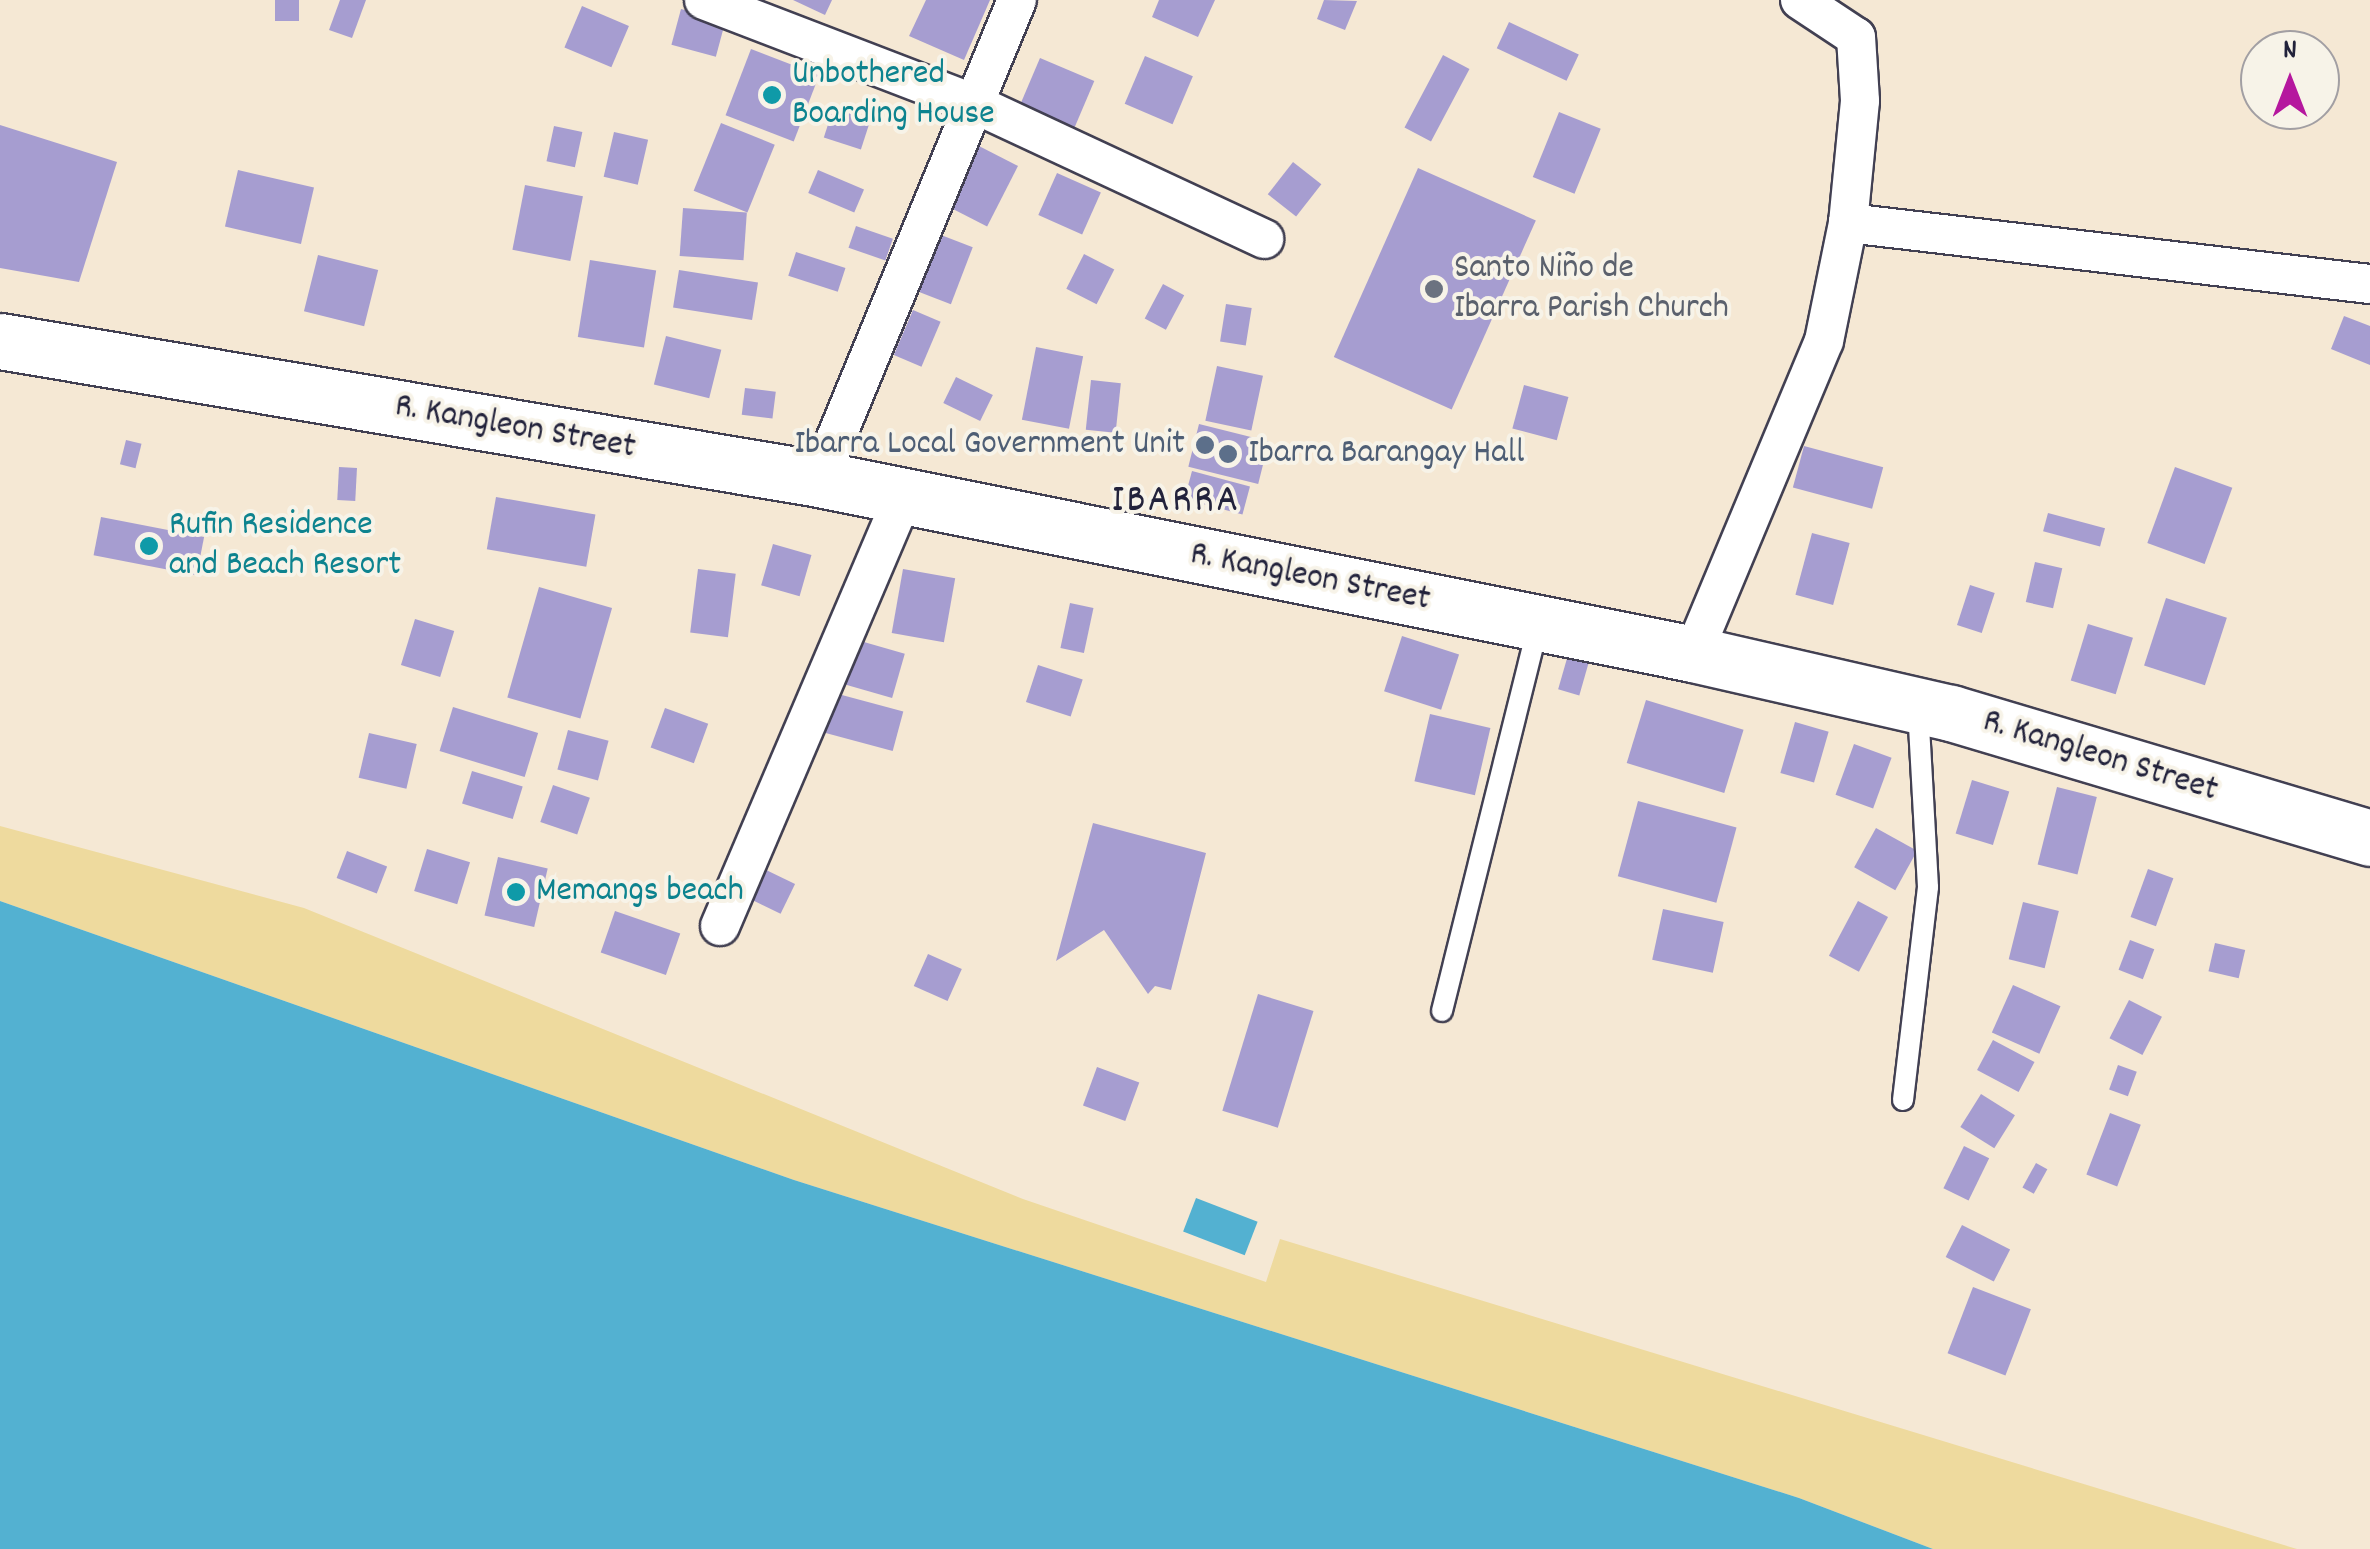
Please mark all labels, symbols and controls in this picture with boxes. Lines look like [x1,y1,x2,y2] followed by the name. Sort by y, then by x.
[2240,30,2340,130] north arrow
[2283,32,2297,72] text: N
[792,54,995,136] place label: Unbothered Boarding House
[761,84,783,106] marker: Unbothered Boarding House
[1454,248,1729,330] place label: Santo Niño de Ibarra Parish Church
[1423,278,1445,300] marker: Santo Niño de Ibarra Parish Church
[391,386,639,470] street label: R. Kangleon Street
[794,424,1185,466] place label: Ibarra Local Government Unit
[1248,433,1524,475] place label: Ibarra Barangay Hall
[1194,434,1216,456] marker: Ibarra Local Government Unit
[1217,443,1239,465] marker: Ibarra Barangay Hall
[1112,479,1240,527] district label: IBARRA
[169,505,401,587] place label: Rufin Residence and Beach Resort
[1186,534,1434,622] street label: R. Kangleon Street
[138,535,160,557] marker: Rufin Residence and Beach Resort
[1977,701,2223,813] street label: R. Kangleon Street
[536,871,744,913] place label: Memangs beach
[505,881,527,903] marker: Memangs beach

